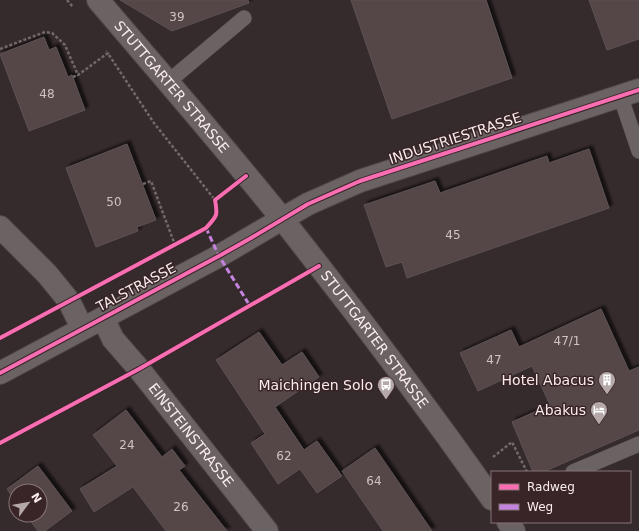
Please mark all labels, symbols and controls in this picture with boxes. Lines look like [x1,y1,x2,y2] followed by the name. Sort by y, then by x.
[169,10,185,24] house number: 39
[111,18,232,156] street label: STUTTGARTER STRASSE
[39,87,55,101] house number: 48
[387,109,523,167] street label: INDUSTRIESTRASSE
[106,195,122,209] house number: 50
[445,228,461,242] house number: 45
[93,259,178,315] street label: TALSTRASSE
[318,267,432,411] street label: STUTTGARTER STRASSE
[554,334,580,348] house number: 47/1
[486,353,502,367] house number: 47
[597,370,617,395] building icon: Hotel Abacus
[502,372,594,388] place label: Hotel Abacus
[376,375,396,400] bus stop icon: Maichingen Solo
[258,377,373,393] place label: Maichingen Solo
[145,380,237,490] street label: EINSTEINSTRASSE
[589,400,609,425] hotel icon: Abakus
[535,402,586,418] place label: Abakus
[119,438,135,452] house number: 24
[276,449,292,463] house number: 62
[491,471,631,523] legend
[366,474,382,488] house number: 64
[527,480,575,494] text: Radweg
[8,483,48,523] north arrow
[28,491,44,505] text: N
[173,500,189,514] house number: 26
[527,500,553,514] text: Weg

